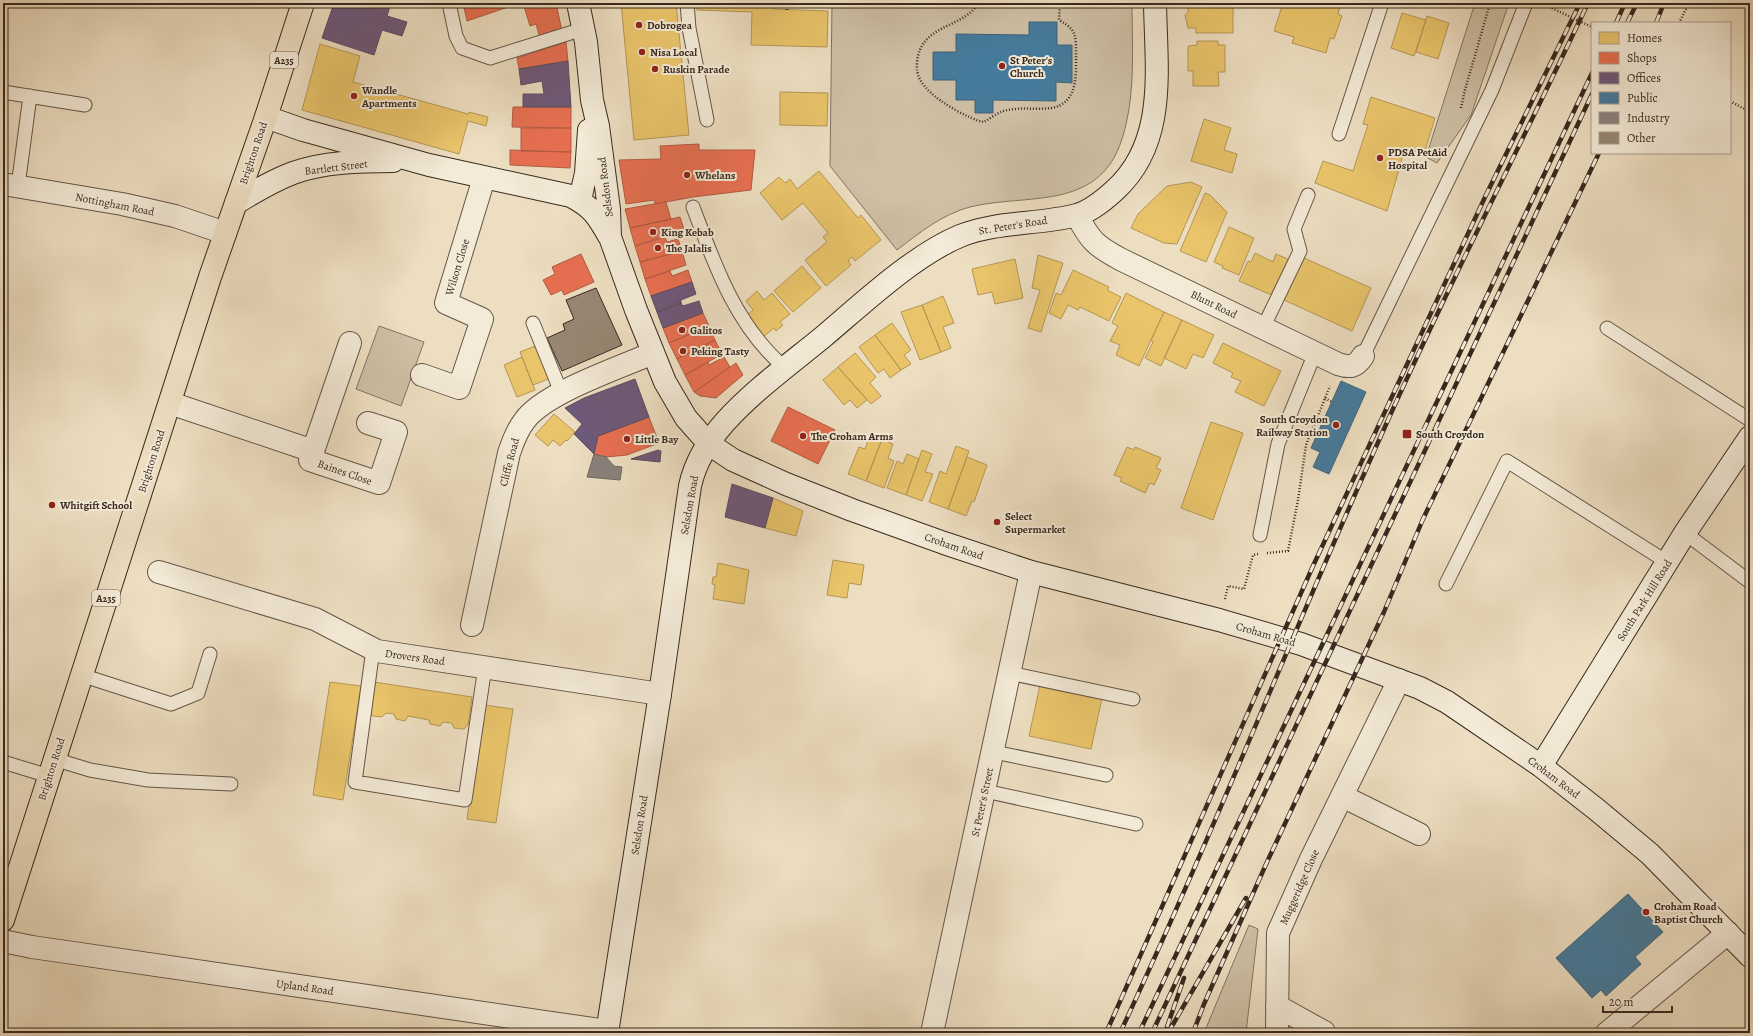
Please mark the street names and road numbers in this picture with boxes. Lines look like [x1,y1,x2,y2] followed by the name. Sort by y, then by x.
[270,52,298,68] road number: A235
[236,120,271,187] street label: Brighton Road
[304,156,369,179] street label: Bartlett Street
[594,156,617,218] street label: Selsdon Road
[74,189,156,220] street label: Nottingham Road
[978,213,1049,238] street label: St. Peter's Road
[442,237,473,298] street label: Wilson Close
[1188,287,1240,322] street label: Blunt Road
[134,428,169,495] street label: Brighton Road
[496,436,523,488] street label: Cliffe Road
[316,456,374,489] street label: Baines Close
[677,474,702,536] street label: Selsdon Road
[922,529,985,564] street label: Croham Road
[1613,557,1676,644] street label: South Park Hill Road
[92,590,120,606] road number: A235
[1234,619,1298,650] street label: Croham Road
[384,646,446,669] street label: Drovers Road
[34,736,69,803] street label: Brighton Road
[1525,753,1583,802] street label: Croham Road
[968,766,997,838] street label: St Peter's Street
[627,794,652,856] street label: Selsdon Road
[1276,847,1323,927] street label: Muggeridge Close
[275,976,335,999] street label: Upland Road

